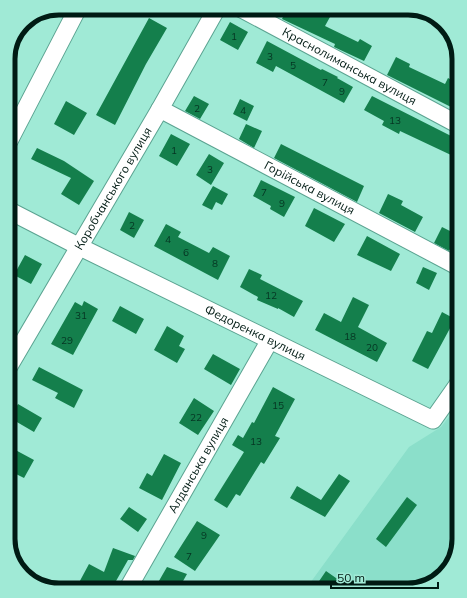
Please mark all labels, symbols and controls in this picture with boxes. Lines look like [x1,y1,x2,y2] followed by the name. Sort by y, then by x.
[280,24,419,108] street label: Краснолиманська вулиця
[231,30,237,43] house number: 1
[267,50,273,63] house number: 3
[290,59,296,72] house number: 5
[322,76,328,89] house number: 7
[339,85,345,98] house number: 9
[194,102,200,115] house number: 2
[240,104,246,117] house number: 4
[389,114,401,127] house number: 13
[71,124,155,252] street label: Коробчанського вулиця
[171,144,177,157] house number: 1
[262,157,357,218] street label: Горійська вулиця
[207,163,213,176] house number: 3
[261,186,267,199] house number: 7
[279,197,285,210] house number: 9
[129,219,135,232] house number: 2
[165,233,171,246] house number: 4
[183,246,189,259] house number: 6
[212,257,218,270] house number: 8
[265,289,277,302] house number: 12
[202,301,308,363] street label: Федоренка вулиця
[75,309,87,322] house number: 31
[344,330,356,343] house number: 18
[61,334,73,347] house number: 29
[366,341,378,354] house number: 20
[272,399,284,412] house number: 15
[190,411,202,424] house number: 22
[165,414,231,515] street label: Алданська вулиця
[250,435,262,448] house number: 13
[201,529,207,542] house number: 9
[186,550,192,563] house number: 7
[331,564,438,590] scale bar
[337,570,365,585] text: 50 m

